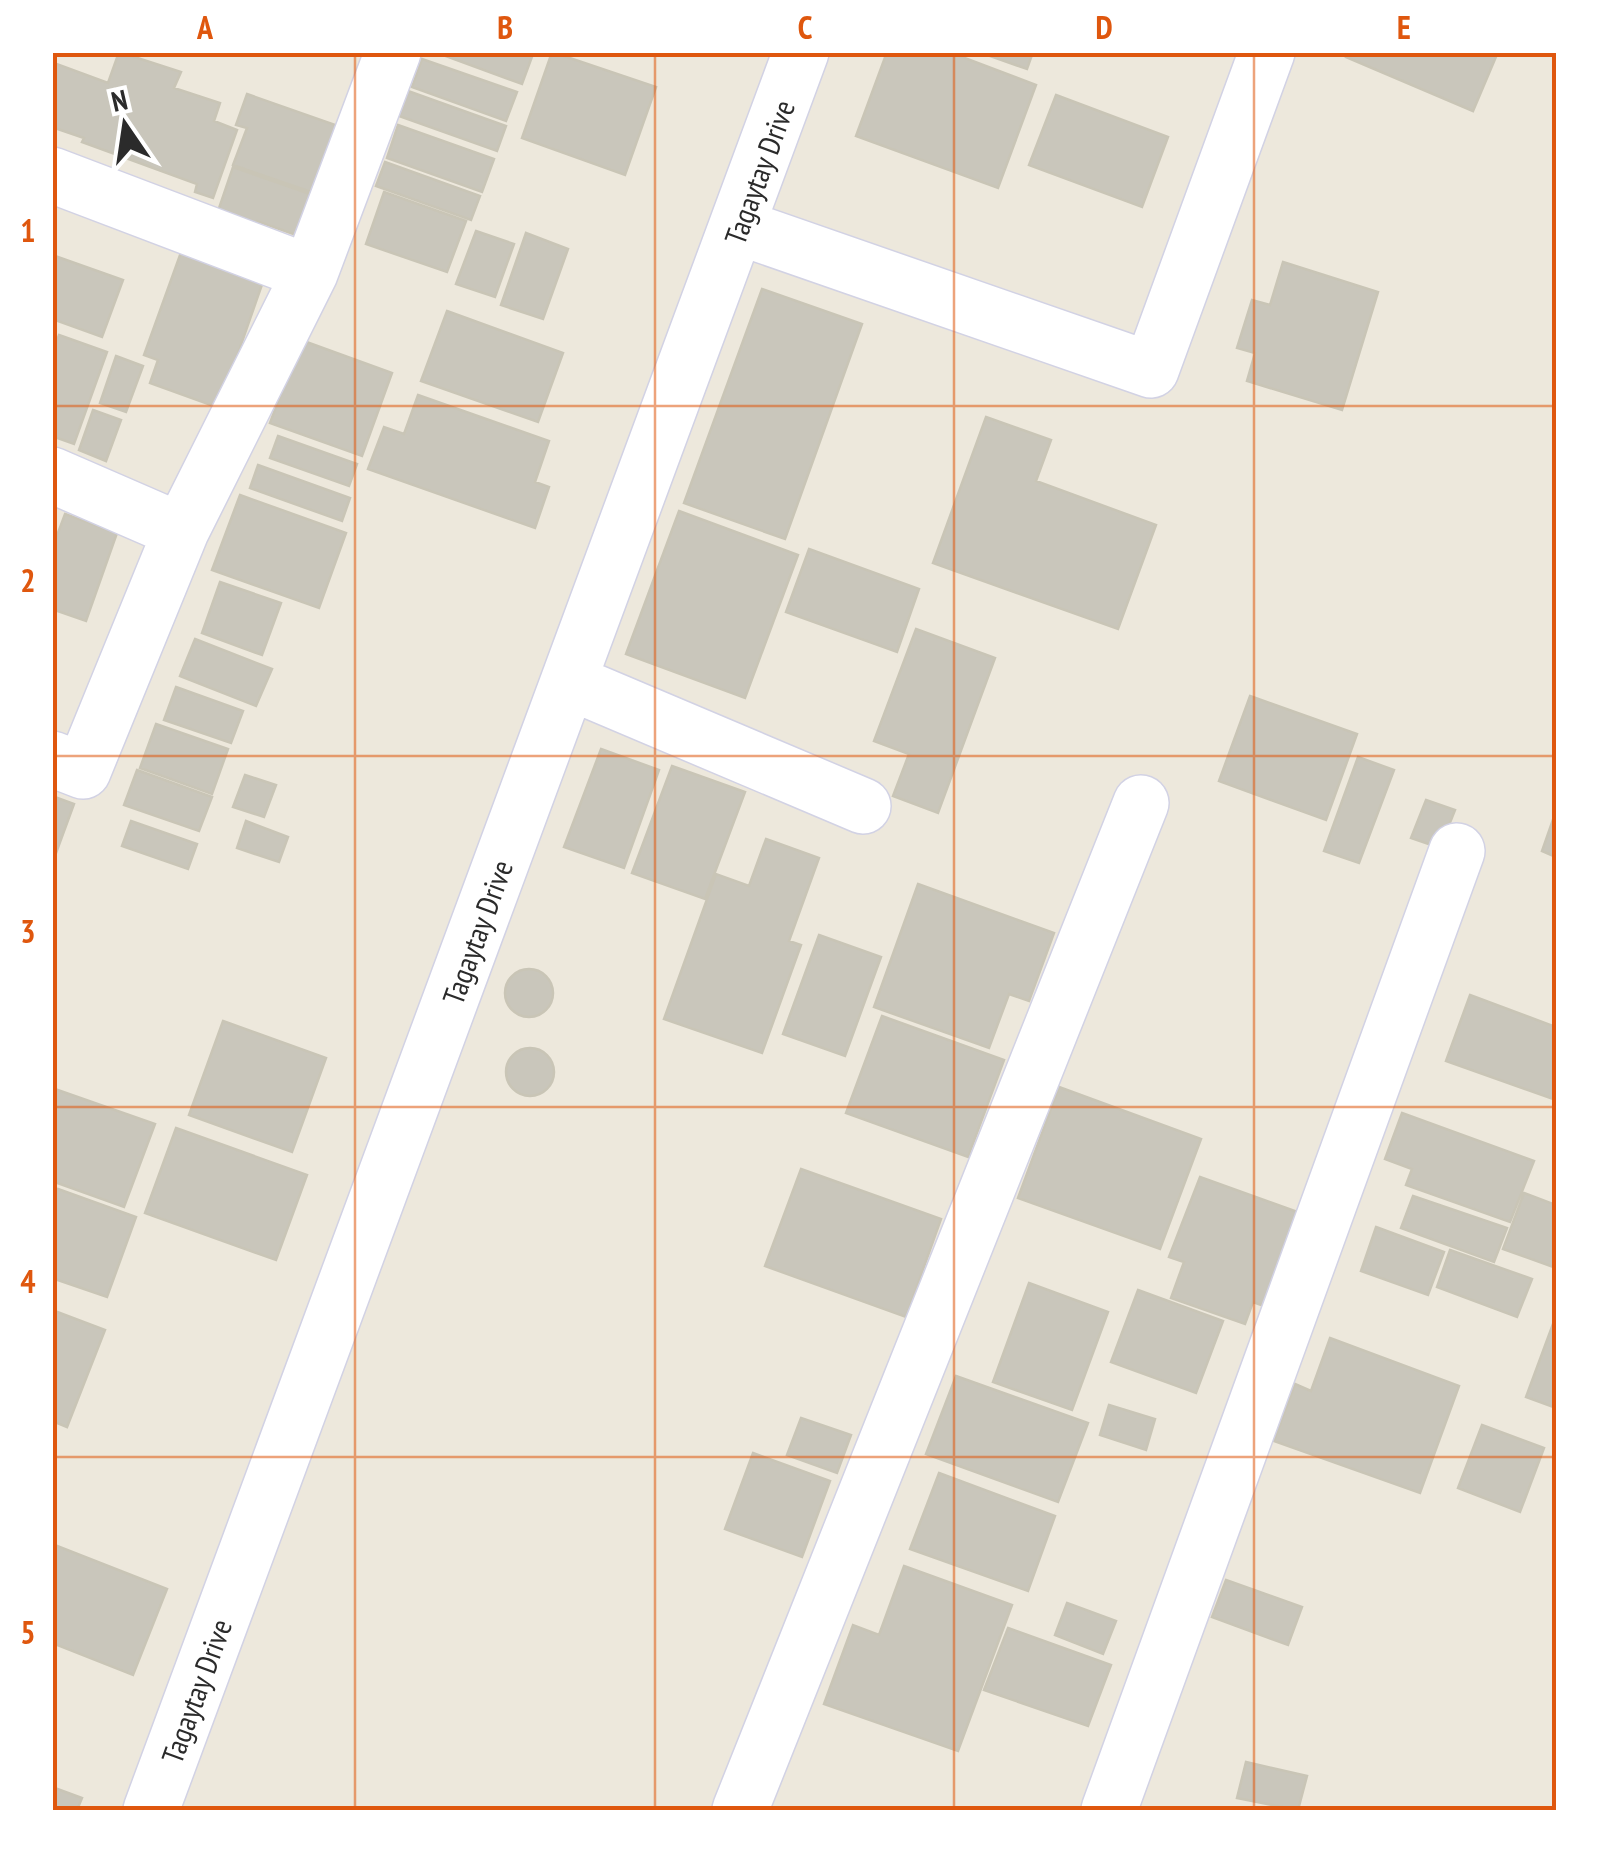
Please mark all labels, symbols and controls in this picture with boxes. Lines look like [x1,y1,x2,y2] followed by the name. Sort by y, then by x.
[196,6,214,48] text: A
[497,6,513,48] text: B
[798,6,813,48] text: C
[1095,6,1113,48] text: D
[1397,6,1411,48] text: E
[75,75,175,175] north arrow
[108,80,131,120] text: N
[715,95,803,249] street label: Tagaytay Drive
[20,209,36,251] text: 1
[20,559,36,601] text: 2
[433,855,521,1009] street label: Tagaytay Drive
[20,910,36,952] text: 3
[20,1260,36,1302] text: 4
[20,1611,36,1653] text: 5
[152,1614,240,1768] street label: Tagaytay Drive

